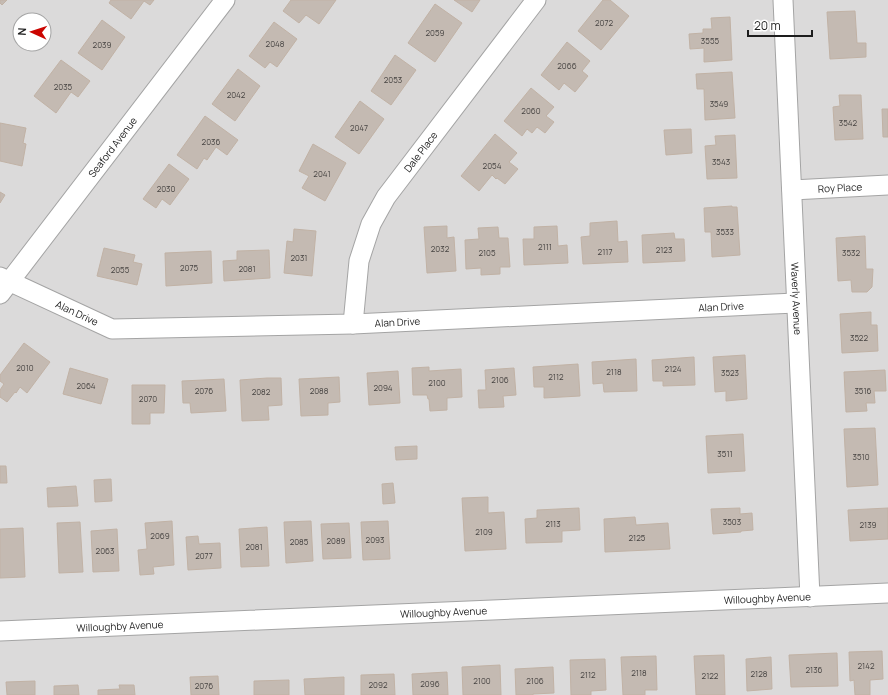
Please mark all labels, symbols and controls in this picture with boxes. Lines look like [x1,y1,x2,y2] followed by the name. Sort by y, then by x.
[12,12,52,52] north arrow
[748,12,812,38] scale bar
[595,17,613,28] house number: 2072
[754,17,781,34] text: 20 m
[14,27,29,36] text: N
[425,27,445,38] house number: 2059
[701,35,720,46] house number: 3555
[266,38,285,49] house number: 2048
[93,39,111,50] house number: 2039
[557,60,577,71] house number: 2066
[384,74,402,85] house number: 2053
[54,81,73,92] house number: 2035
[227,89,246,100] house number: 2042
[710,98,728,109] house number: 3549
[521,105,541,116] house number: 2060
[85,114,140,180] street label: Seaford Avenue
[839,117,858,128] house number: 3542
[350,122,368,133] house number: 2047
[400,128,441,175] street label: Dale Place
[202,136,220,147] house number: 2036
[712,156,730,167] house number: 3543
[483,160,502,171] house number: 2054
[313,168,331,179] house number: 2041
[817,179,863,196] street label: Roy Place
[157,183,175,194] house number: 2030
[716,226,734,237] house number: 3533
[538,241,552,252] house number: 2111
[431,243,450,254] house number: 2032
[656,244,672,255] house number: 2123
[598,246,612,257] house number: 2117
[478,247,496,258] house number: 2105
[842,247,860,258] house number: 3532
[291,252,307,263] house number: 2031
[180,262,198,273] house number: 2075
[788,262,805,335] street label: Waverly Avenue
[238,263,256,274] house number: 2081
[111,264,130,275] house number: 2055
[53,297,101,329] street label: Alan Drive
[698,298,744,315] street label: Alan Drive
[374,314,421,330] street label: Alan Drive
[850,332,868,343] house number: 3522
[16,362,34,373] house number: 2010
[665,363,682,374] house number: 2124
[606,366,622,377] house number: 2118
[721,367,739,378] house number: 3523
[548,371,564,382] house number: 2112
[491,374,509,385] house number: 2106
[428,377,446,388] house number: 2100
[76,380,96,391] house number: 2064
[373,382,393,393] house number: 2094
[195,385,213,396] house number: 2076
[310,385,329,396] house number: 2088
[854,385,872,396] house number: 3516
[252,386,271,397] house number: 2082
[139,393,157,404] house number: 2070
[717,448,733,459] house number: 3511
[852,451,870,462] house number: 3510
[723,516,741,527] house number: 3503
[545,518,561,529] house number: 2113
[859,519,877,530] house number: 2139
[475,526,493,537] house number: 2109
[150,530,170,541] house number: 2069
[629,532,646,543] house number: 2125
[366,534,384,545] house number: 2093
[326,535,346,546] house number: 2089
[290,536,309,547] house number: 2085
[245,541,263,552] house number: 2081
[96,545,114,556] house number: 2063
[195,550,213,561] house number: 2077
[723,589,811,607] street label: Willoughby Avenue
[400,603,488,621] street label: Willoughby Avenue
[76,617,164,635] street label: Willoughby Avenue
[858,660,875,671] house number: 2142
[805,664,823,675] house number: 2136
[631,667,647,678] house number: 2118
[751,668,768,679] house number: 2128
[580,669,596,680] house number: 2112
[702,670,719,681] house number: 2122
[473,675,491,686] house number: 2100
[526,675,544,686] house number: 2106
[420,678,440,689] house number: 2096
[369,679,388,690] house number: 2092
[195,680,213,691] house number: 2076

